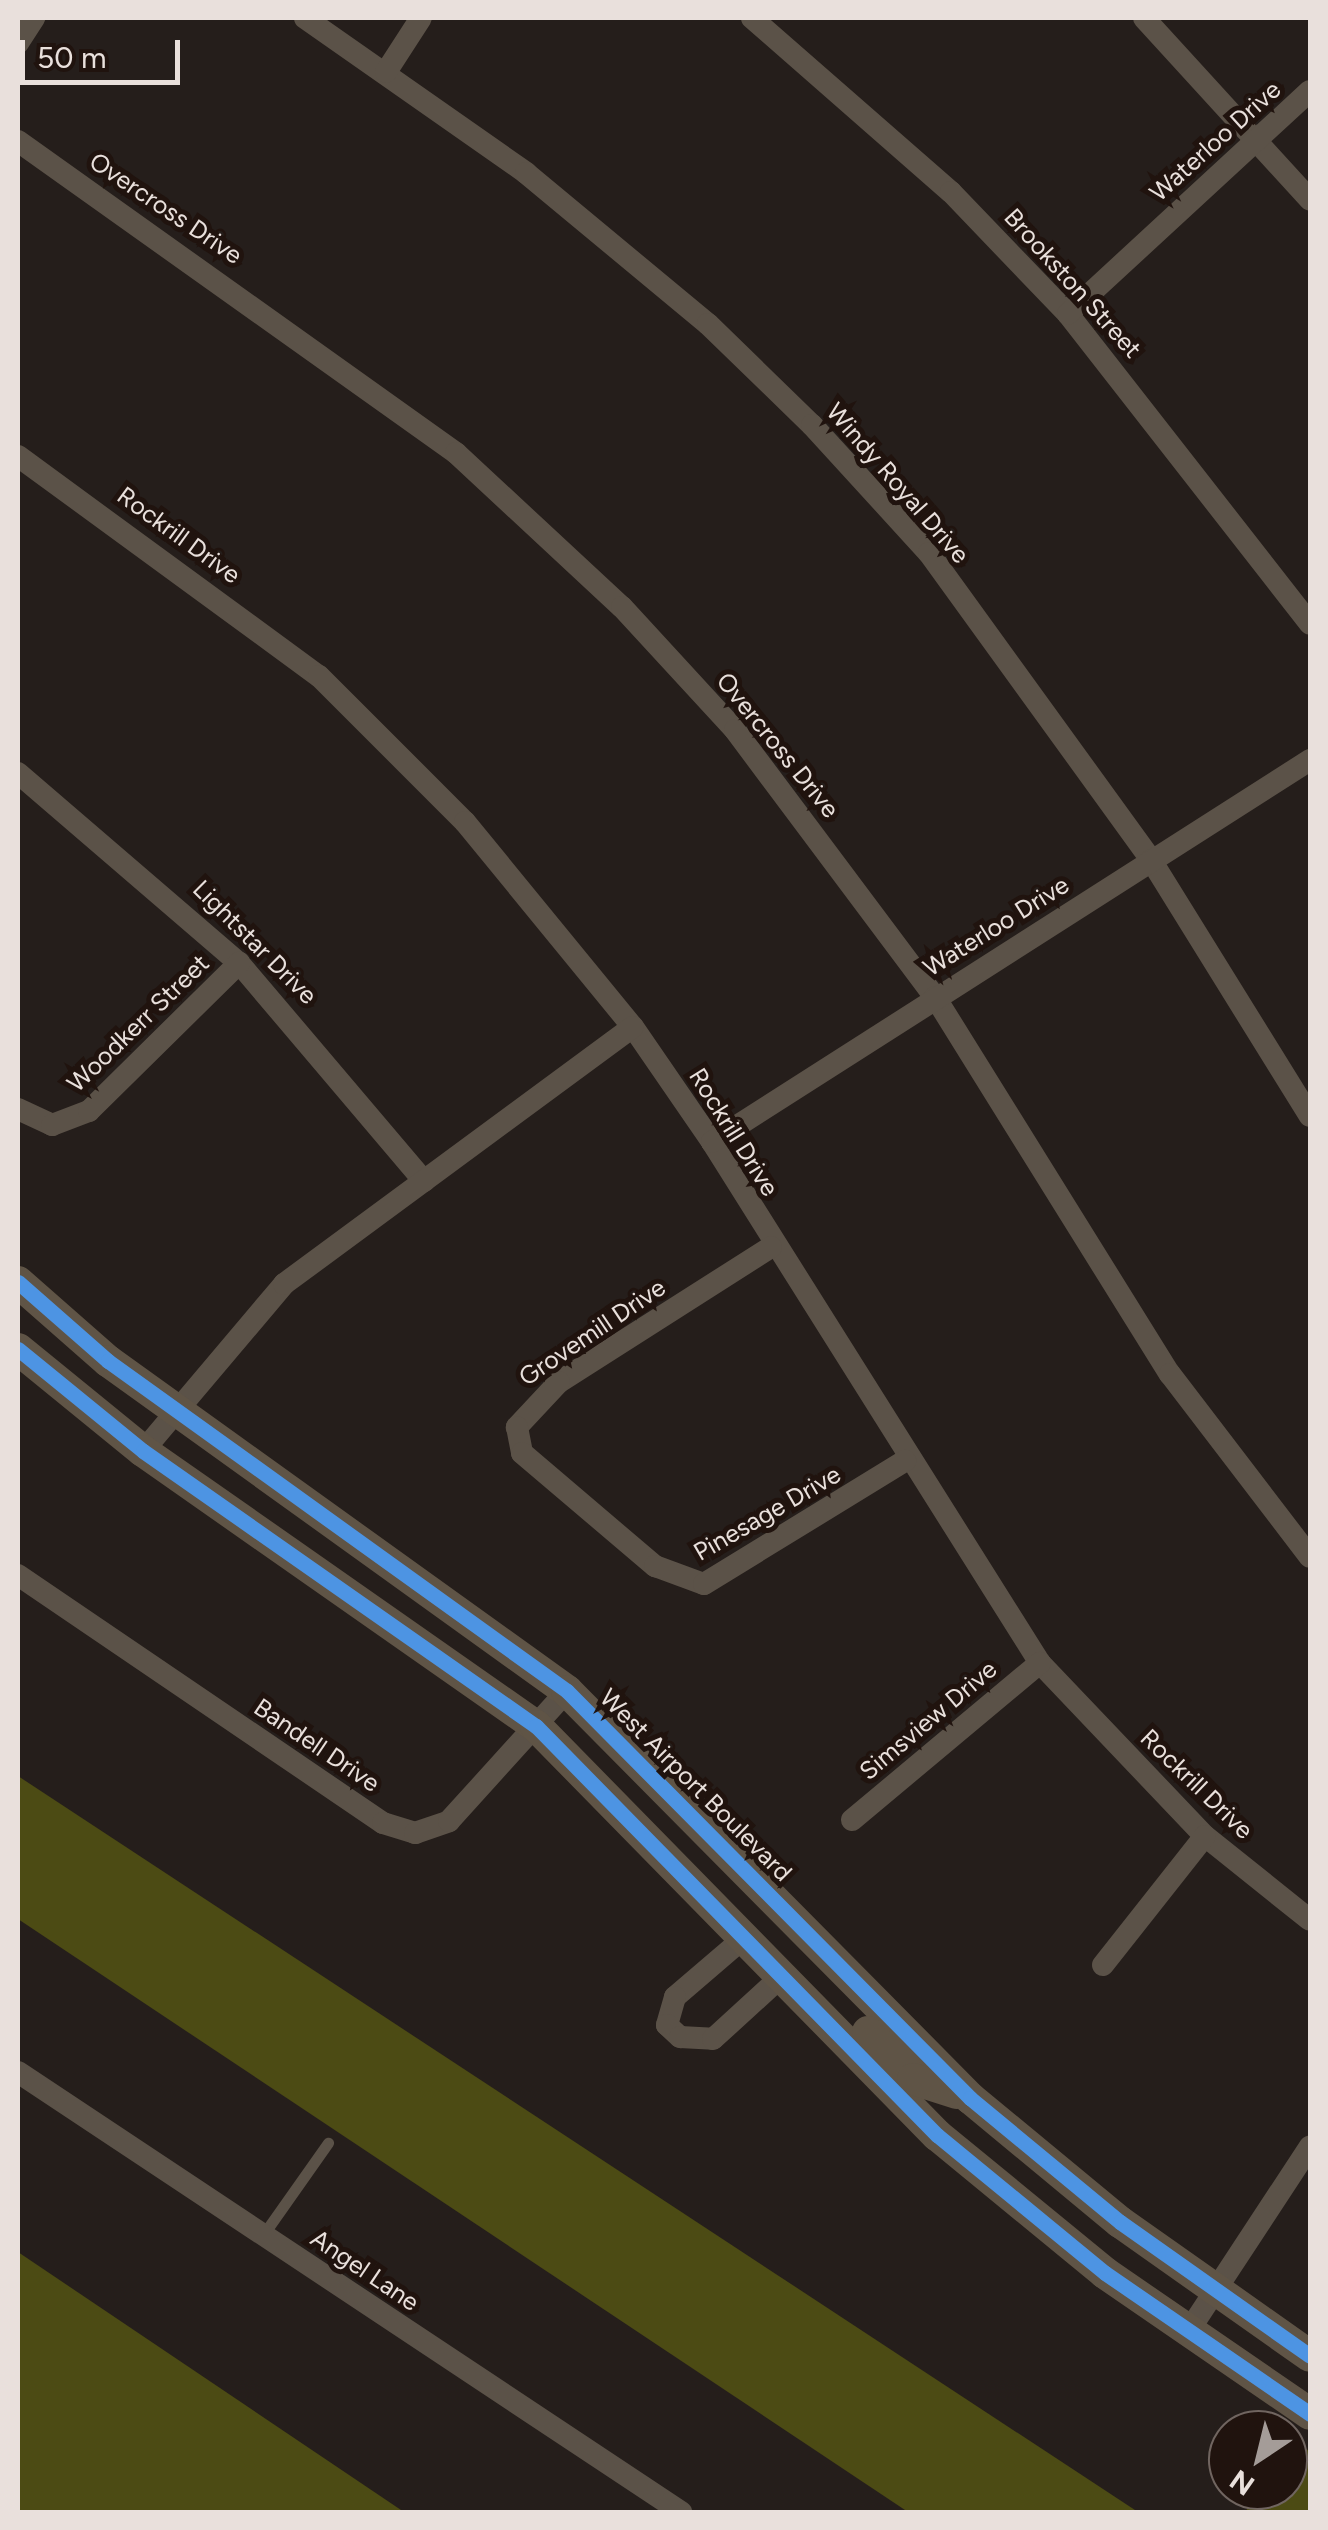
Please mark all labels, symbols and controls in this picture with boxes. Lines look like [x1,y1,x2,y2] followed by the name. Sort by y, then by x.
[25,20,185,82] scale bar
[37,39,106,76] text: 50 m
[1143,74,1287,208] street label: Waterloo Drive
[84,146,248,270] street label: Overcross Drive
[998,202,1148,364] street label: Brookston Street
[820,397,976,569] street label: Windy Royal Drive
[112,480,246,590] street label: Rockrill Drive
[710,666,846,824] street label: Overcross Drive
[918,869,1074,983] street label: Waterloo Drive
[187,874,323,1010] street label: Lightstar Drive
[61,948,215,1098] street label: Woodkerr Street
[683,1063,785,1201] street label: Rockrill Drive
[513,1272,671,1392] street label: Grovemill Drive
[688,1459,846,1567] street label: Pinesage Drive
[853,1654,1003,1786] street label: Simsview Drive
[594,1683,798,1887] street label: West Airport Boulevard
[248,1692,386,1798] street label: Bandell Drive
[1134,1723,1260,1845] street label: Rockrill Drive
[305,2223,425,2317] street label: Angel Lane
[1208,2410,1308,2510] north arrow
[1223,2463,1261,2503] text: N

